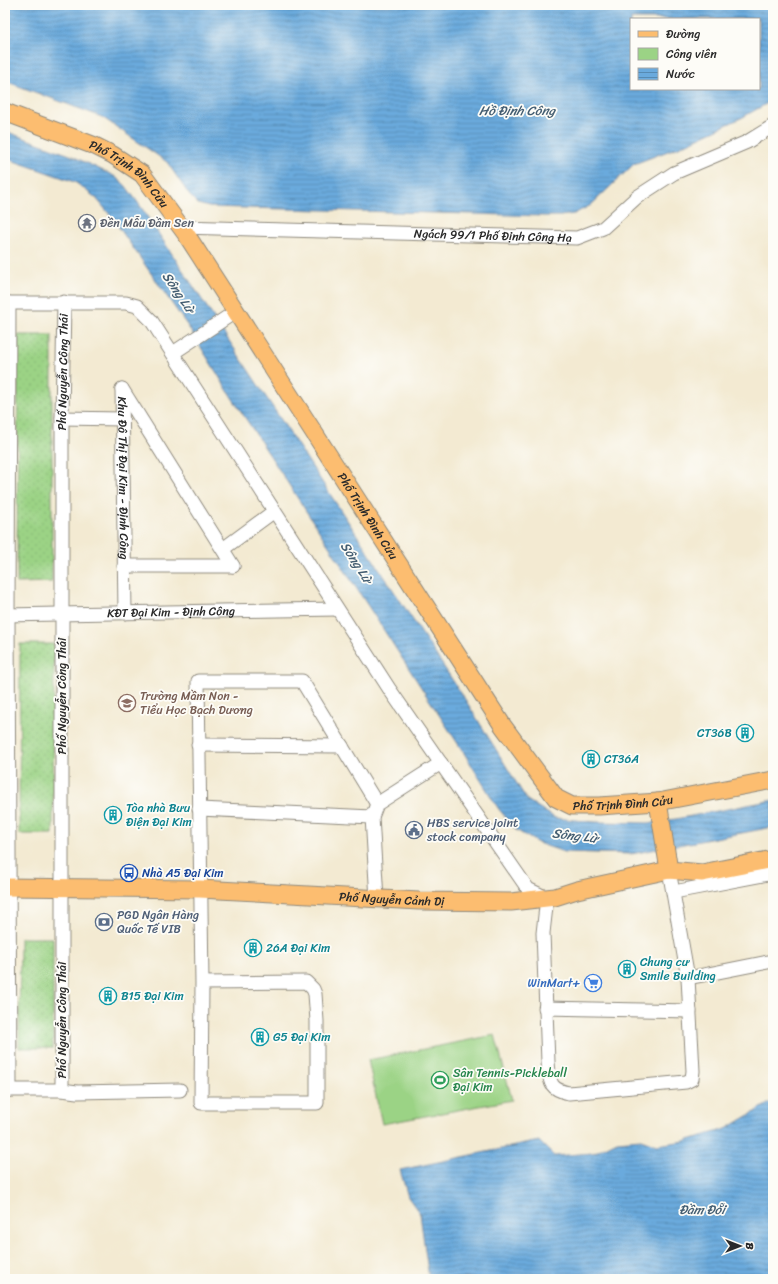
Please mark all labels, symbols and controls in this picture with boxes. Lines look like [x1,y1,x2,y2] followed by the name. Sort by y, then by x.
[630,18,760,90] legend
[666,23,700,45] text: Đường
[666,43,717,65] text: Công viên
[666,63,695,85] text: Nước
[479,99,556,122] water label: Hồ Định Công
[86,134,175,213] street label: Phố Trịnh Đình Cửu
[100,212,195,234] place label: Đền Mẫu Đầm Sen
[77,213,97,233] temple icon: Đền Mẫu Đầm Sen
[414,222,572,249] street label: Ngách 99/1 Phố Định Công Hạ
[156,267,203,320] water label: Sông Lừ
[51,313,75,430] street label: Phố Nguyễn Công Thái
[111,396,135,560] street label: Khu Đô Thị Đại Kim - Định Công
[331,468,404,565] street label: Phố Trịnh Đình Cửu
[334,537,380,590] water label: Sông Lừ
[107,600,235,624] street label: KĐT Đại Kim - Định Công
[51,637,73,754] street label: Phố Nguyễn Công Thái
[140,685,253,721] place label: Trường Mầm Non - Tiểu Học Bạch Dương
[117,693,137,713] school or university icon: Trường Mầm Non - Tiểu Học Bạch Dương
[697,722,732,744] place label: CT36B
[735,723,755,743] building icon: CT36B
[604,748,639,770] place label: CT36A
[581,749,601,769] building icon: CT36A
[573,788,675,817] street label: Phố Trịnh Đình Cửu
[126,797,192,833] place label: Tòa nhà Bưu Điện Đại Kim
[103,805,123,825] building icon: Tòa nhà Bưu Điện Đại Kim
[426,812,518,848] place label: HBS service joint stock company
[404,820,424,840] public building icon: HBS service joint stock company
[551,821,602,850] water label: Sông Lừ
[142,862,224,884] place label: Nhà A5 Đại Kim
[119,863,139,883] bus stop icon: Nhà A5 Đại Kim
[338,886,445,912] street label: Phố Nguyễn Cảnh Dị
[117,904,199,940] place label: PGD Ngân Hàng Quốc Tế VIB
[94,912,114,932] bank icon: PGD Ngân Hàng Quốc Tế VIB
[266,937,330,959] place label: 26A Đại Kim
[243,938,263,958] building icon: 26A Đại Kim
[640,951,716,987] place label: Chung cư Smile Building
[617,959,637,979] building icon: Chung cư Smile Building
[51,961,73,1078] street label: Phố Nguyễn Công Thái
[528,972,580,994] place label: WinMart+
[583,973,603,993] supermarket icon: WinMart+
[121,985,184,1007] place label: B15 Đại Kim
[98,986,118,1006] building icon: B15 Đại Kim
[273,1026,330,1048] place label: G5 Đại Kim
[250,1027,270,1047] building icon: G5 Đại Kim
[453,1062,567,1098] place label: Sân Tennis-Pickleball Đại Kim
[430,1070,450,1090] sports icon: Sân Tennis-Pickleball Đại Kim
[679,1198,727,1221] water label: Đầm Đỗi
[720,1226,760,1266] north arrow
[740,1243,759,1250] text: B

